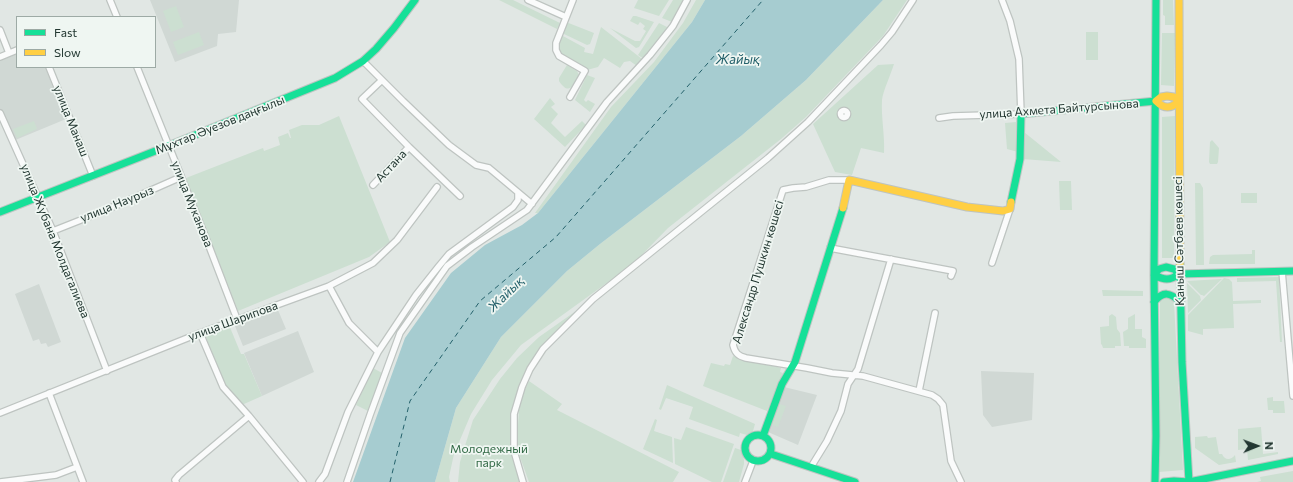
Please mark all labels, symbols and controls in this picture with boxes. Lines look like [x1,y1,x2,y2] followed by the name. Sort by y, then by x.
[16,16,156,68] legend
[54,25,77,39] text: Fast
[54,45,81,59] text: Slow
[716,52,760,68] water label: Жайық
[50,83,92,159] street label: улица Манаш
[153,92,287,158] street label: Мұхтар Әуезов даңғылы
[979,96,1139,122] street label: улица Ахмета Байтурсынова
[372,147,410,185] street label: Астана
[168,159,216,249] street label: улица Муканова
[17,162,93,320] street label: улица Жубана Молдагалиева
[1171,176,1187,306] street label: Қаныш Сәтбаев көшесі
[78,183,156,225] street label: улица Наурыз
[729,199,787,345] street label: Александр Пушкин көшесі
[485,273,527,315] water label: Жайық
[186,298,280,344] street label: улица Шарипова
[1237,426,1277,466] north arrow
[450,442,528,470] park label: Молодежный парк
[1263,442,1276,450] text: N

